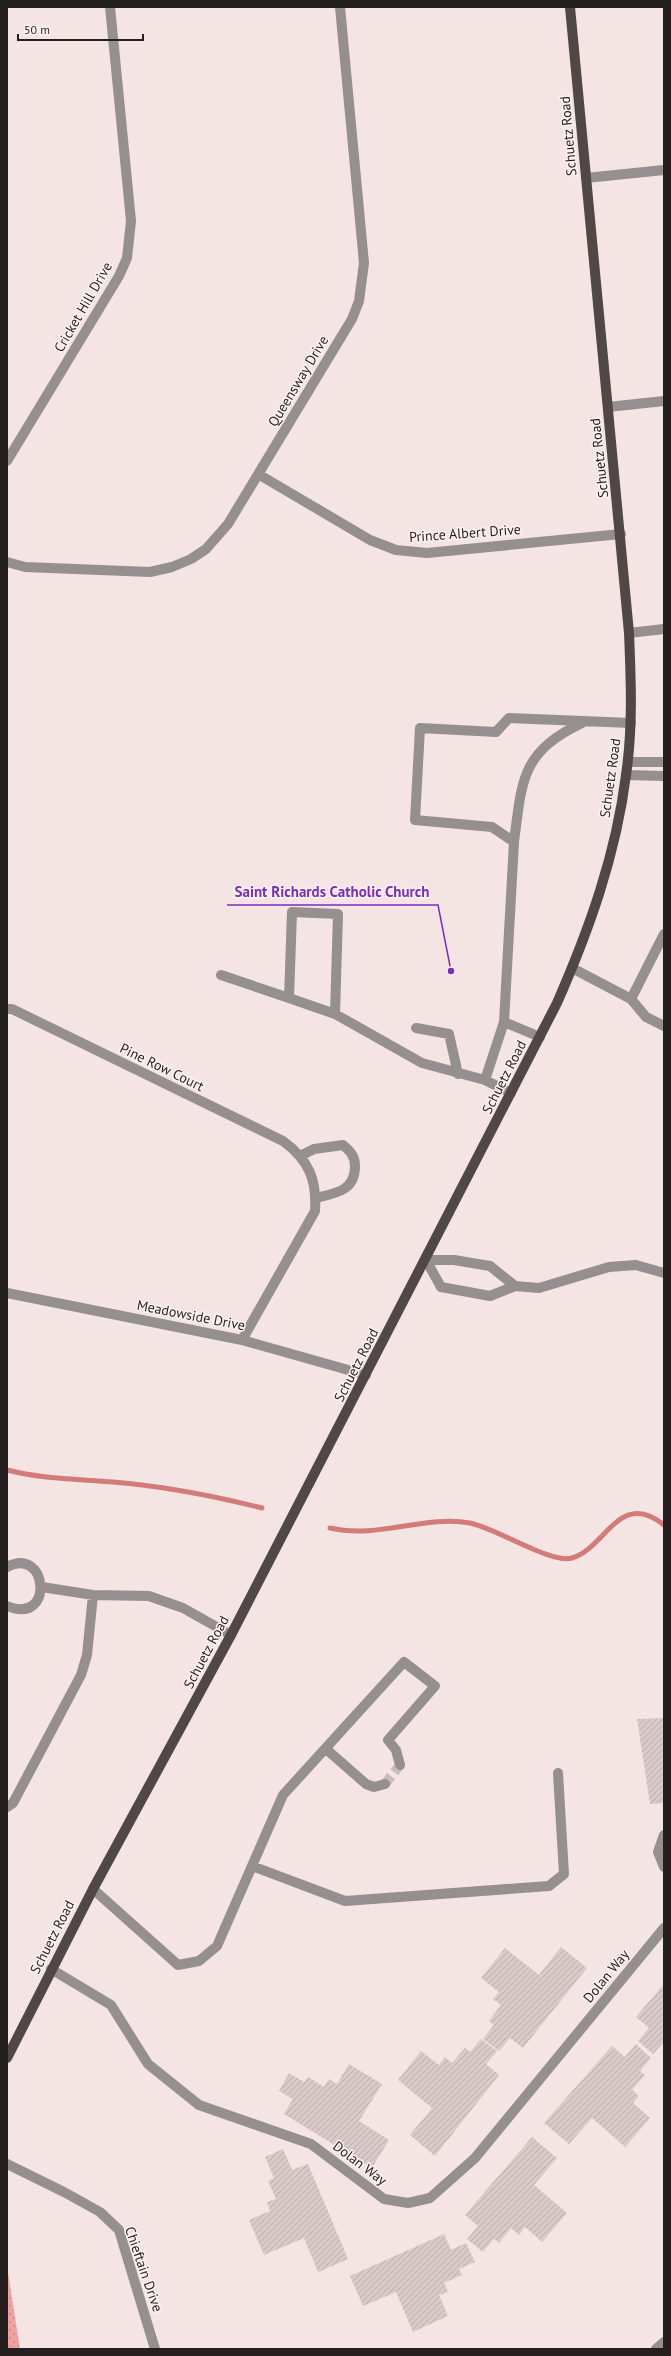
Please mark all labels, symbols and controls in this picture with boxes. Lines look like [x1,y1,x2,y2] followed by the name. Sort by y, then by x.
[18,16,143,42] scale bar
[24,22,50,37] text: 50 m
[556,95,580,177] street label: Schuetz Road
[50,259,116,355] street label: Cricket Hill Drive
[264,332,332,430] street label: Queensway Drive
[586,417,612,499] street label: Schuetz Road
[409,520,521,546] street label: Prince Albert Drive
[596,737,624,819] street label: Schuetz Road
[227,878,438,905] callout: Saint Richards Catholic Church
[235,882,429,901] text: Saint Richards Catholic Church
[478,1037,530,1117] street label: Schuetz Road
[117,1039,207,1095] street label: Pine Row Court
[135,1296,247,1334] street label: Meadowside Drive
[330,1325,382,1405] street label: Schuetz Road
[179,1612,233,1692] street label: Schuetz Road
[26,1897,78,1977] street label: Schuetz Road
[579,1945,633,2006] street label: Dolan Way
[329,2137,391,2190] street label: Dolan Way
[121,2224,167,2314] street label: Chieftain Drive

